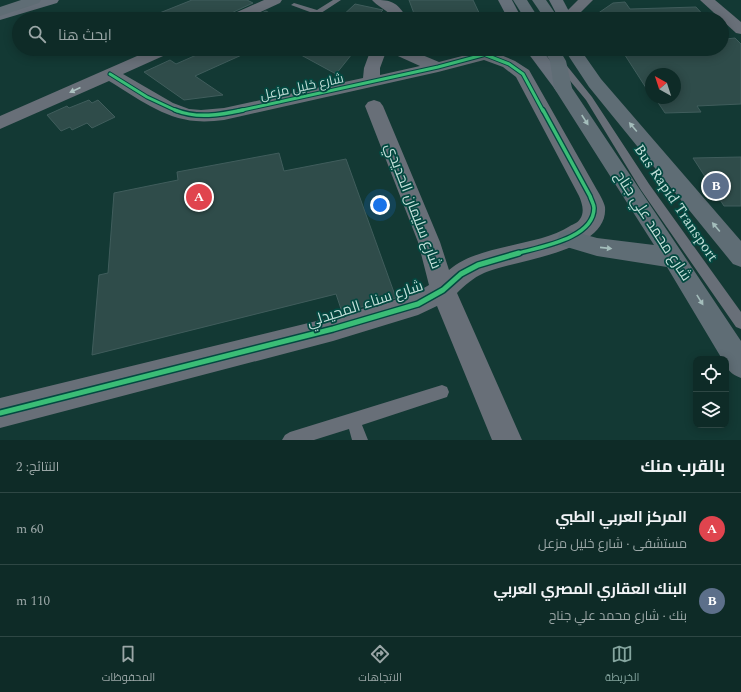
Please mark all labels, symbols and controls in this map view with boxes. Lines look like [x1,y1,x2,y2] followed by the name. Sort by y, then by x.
[12,12,729,56] search box
[26,23,48,45] icon: search
[58,24,112,47] text: ابحث هنا
[258,68,346,106] street label: شارع خليل مزعل
[645,68,681,104] north arrow
[69,87,80,93] one-way arrow
[581,115,588,126] one-way arrow
[628,122,637,132] one-way arrow
[378,140,448,272] street label: شارع سليمان الحديدي
[630,141,722,265] street label: Bus Rapid Transport
[609,166,697,286] street label: شارع محمد علي جناح
[703,171,729,201] pin: B
[186,182,212,212] pin: A
[370,195,390,215] your location
[711,221,720,232] one-way arrow
[600,245,612,251] one-way arrow
[304,274,426,334] street label: شارع سناء المحيدلي
[697,294,704,306] one-way arrow
[693,356,729,428] map controls
[693,356,729,392] button: locate
[693,392,729,428] button: layers
[641,454,725,480] text: بالقرب منك
[16,457,59,477] text: النتائج: 2
[556,506,687,529] text: المركز العربي الطبي
[16,519,43,539] text: 60 m
[707,519,717,539] text: A
[538,534,687,554] text: مستشفى · شارع خليل مزعل
[493,578,687,601] text: البنك العقاري المصري العربي
[16,591,50,611] text: 110 m
[707,591,717,611] text: B
[549,606,687,626] text: بنك · شارع محمد علي جناح
[102,643,155,687] tab: المحفوظات
[358,643,402,687] tab: الاتجاهات
[605,643,639,687] tab: الخريطة

